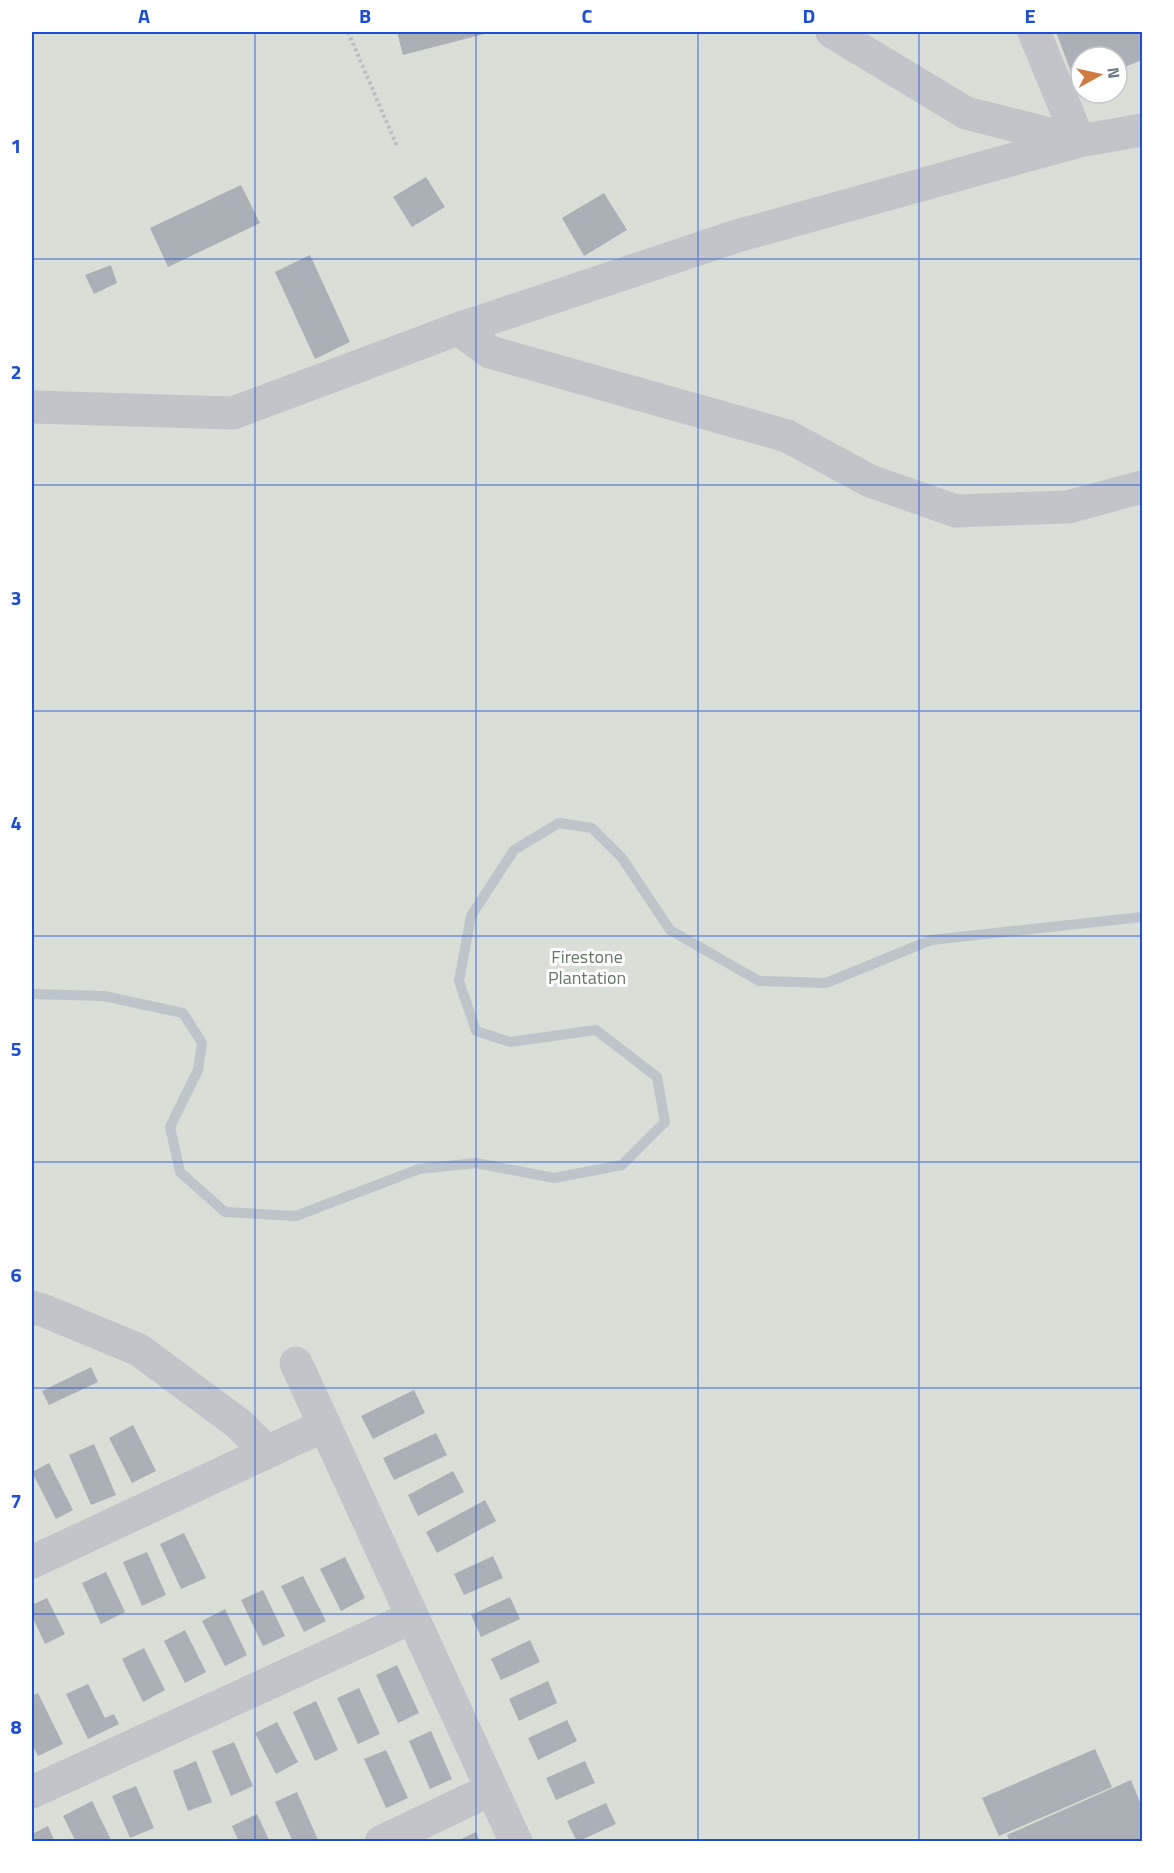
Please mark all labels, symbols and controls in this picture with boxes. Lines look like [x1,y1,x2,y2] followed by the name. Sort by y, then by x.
[138,0,150,31] text: A
[359,0,371,31] text: B
[582,0,593,31] text: C
[803,0,815,31] text: D
[1024,0,1036,31] text: E
[1069,45,1129,105] north arrow
[1101,66,1127,80] text: N
[10,130,22,161] text: 1
[10,356,22,387] text: 2
[10,582,22,613] text: 3
[10,807,22,838] text: 4
[548,943,626,991] park label: Firestone Plantation
[10,1033,22,1064] text: 5
[10,1259,22,1290] text: 6
[10,1485,22,1516] text: 7
[10,1711,22,1742] text: 8

